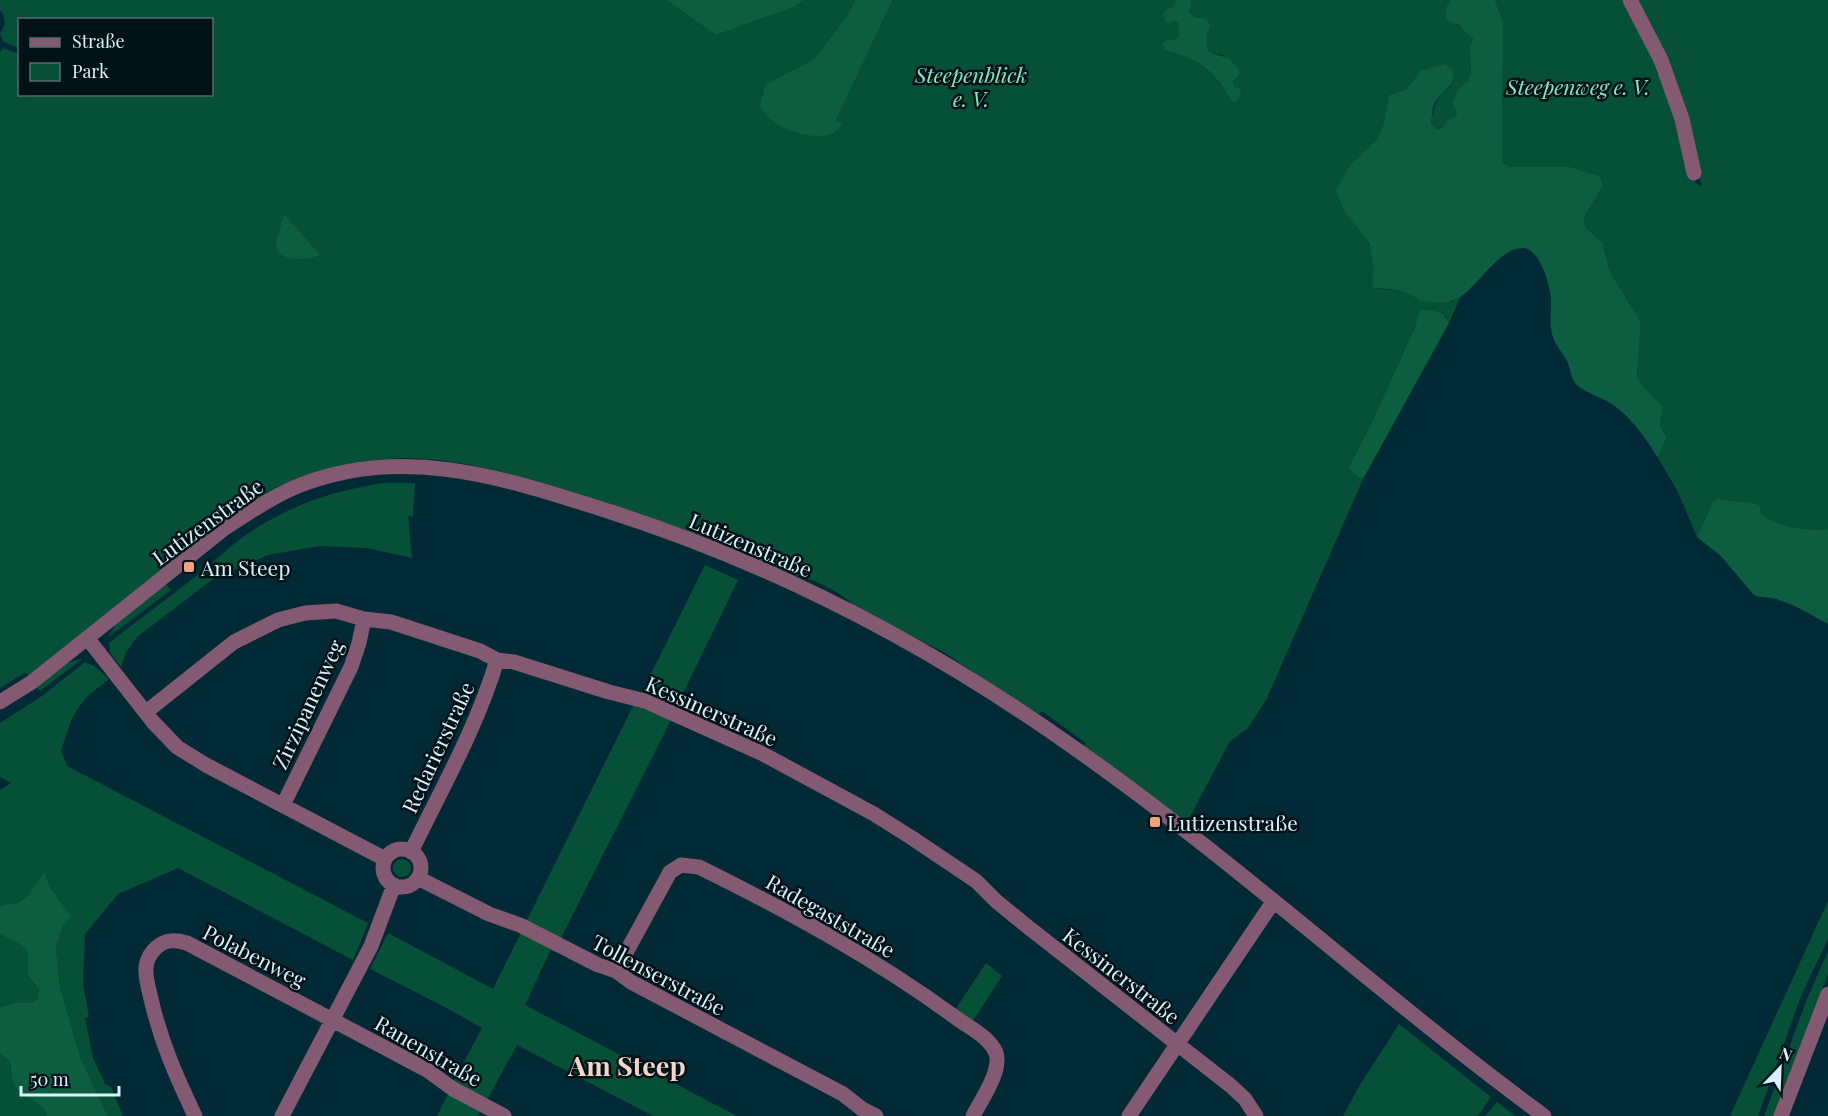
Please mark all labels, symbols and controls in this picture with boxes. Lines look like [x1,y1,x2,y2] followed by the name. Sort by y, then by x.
[18,18,213,96] legend
[72,29,125,53] text: Straße
[72,59,109,83] text: Park
[914,60,1027,112] park label: Steepenblick e. V.
[1505,72,1650,100] park label: Steepenweg e. V.
[146,471,268,571] street label: Lutizenstraße
[685,506,817,582] street label: Lutizenstraße
[200,553,290,581] place label: Am Steep
[182,560,196,574] marker: Am Steep
[265,635,349,773] street label: Zirzipanenweg
[642,668,782,752] street label: Kessinerstraße
[394,677,480,817] street label: Redarierstraße
[1167,808,1298,836] place label: Lutizenstraße
[1148,815,1162,829] marker: Lutizenstraße
[761,867,901,963] street label: Radegaststraße
[199,917,311,993] street label: Polabenweg
[1058,920,1186,1030] street label: Kessinerstraße
[587,927,731,1021] street label: Tollenserstraße
[370,1008,488,1092] street label: Ranenstraße
[1750,1038,1810,1098] north arrow
[1777,1042,1796,1066] text: N
[567,1047,686,1083] district label: Am Steep
[21,1059,118,1097] scale bar
[30,1067,69,1091] text: 50 m

